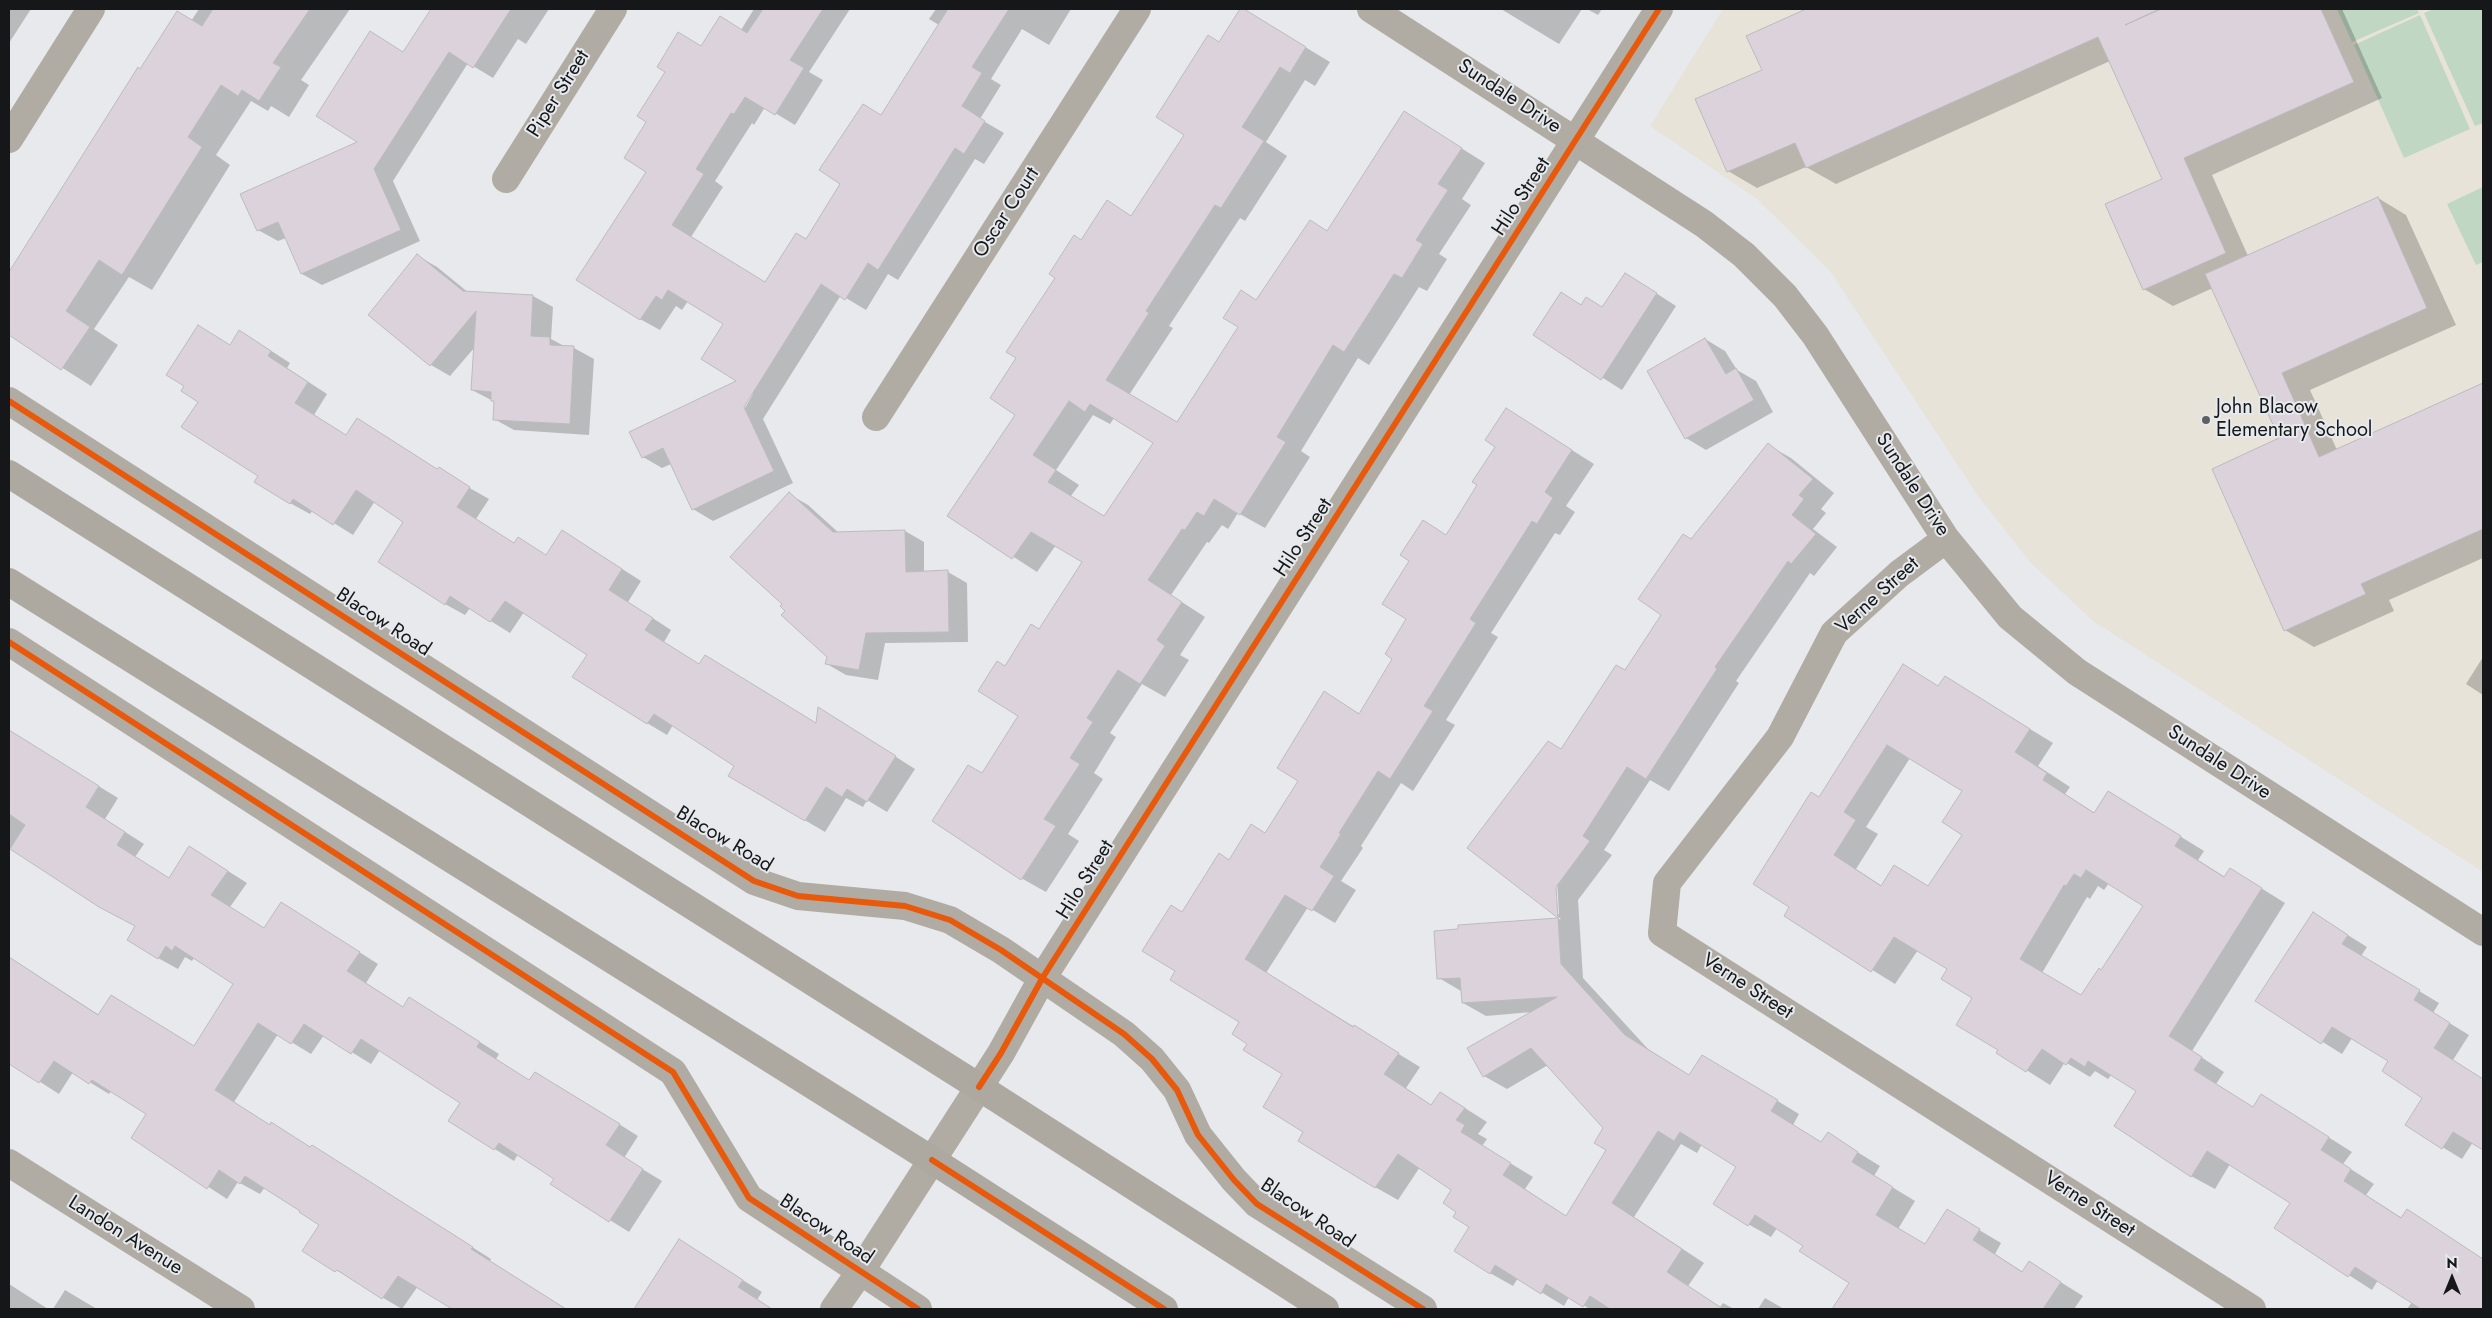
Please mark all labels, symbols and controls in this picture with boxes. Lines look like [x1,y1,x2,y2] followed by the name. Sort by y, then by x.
[523,46,595,142] street label: Piper Street
[1453,55,1565,139] street label: Sundale Drive
[1488,153,1556,241] street label: Hilo Street
[969,163,1045,263] street label: Oscar Court
[2216,396,2372,443] place label: John Blacow Elementary School
[2200,414,2212,426] marker: John Blacow Elementary School
[1870,429,1954,541] street label: Sundale Drive
[1270,494,1338,582] street label: Hilo Street
[1832,553,1924,639] street label: Verne Street
[331,583,435,663] street label: Blacow Road
[2163,721,2275,805] street label: Sundale Drive
[671,802,777,878] street label: Blacow Road
[1052,836,1120,924] street label: Hilo Street
[1697,949,1797,1025] street label: Verne Street
[2039,1167,2139,1243] street label: Verne Street
[1255,1174,1359,1254] street label: Blacow Road
[774,1190,878,1270] street label: Blacow Road
[63,1191,187,1281] street label: Landon Avenue
[2427,1253,2477,1303] north arrow
[2446,1253,2458,1273] text: N

